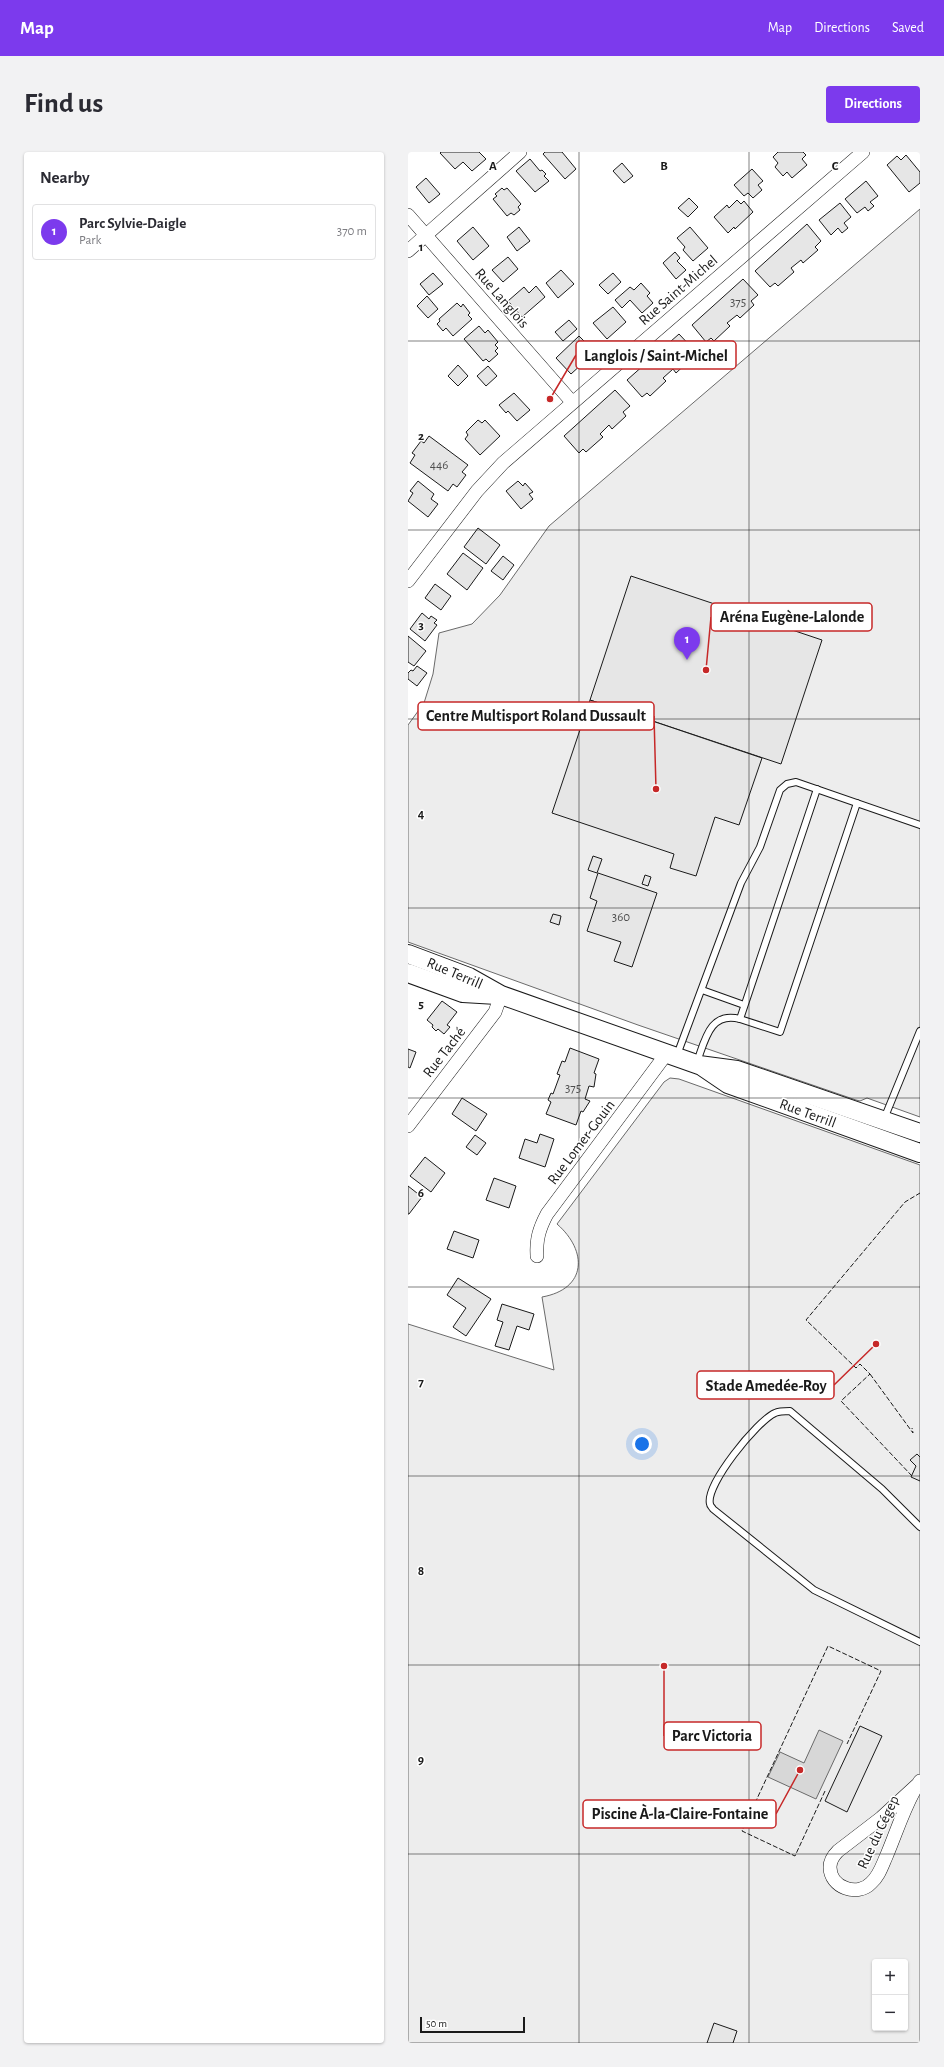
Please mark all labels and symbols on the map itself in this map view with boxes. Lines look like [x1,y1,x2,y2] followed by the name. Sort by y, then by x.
[489,160,497,173] text: A
[660,160,668,173] text: B
[832,160,839,173] text: C
[419,241,423,254] text: 1
[636,252,720,328] street label: Rue Saint-Michel
[472,266,531,331] street label: Rue Langlois
[730,296,746,309] house number: 375
[576,341,736,369] callout: Langlois / Saint-Michel
[584,348,728,364] text: Langlois / Saint-Michel
[418,430,424,443] text: 2
[430,459,448,472] house number: 446
[711,603,872,631] callout: Aréna Eugène-Lalonde
[720,609,865,625] text: Aréna Eugène-Lalonde
[418,619,424,632] text: 3
[674,627,700,660] pin: 1
[418,702,654,730] callout: Centre Multisport Roland Dussault
[426,708,647,724] text: Centre Multisport Roland Dussault
[418,808,425,821] text: 4
[612,911,630,924] house number: 360
[425,955,485,992] street label: Rue Terrill
[418,998,424,1011] text: 5
[420,1024,468,1080] street label: Rue Taché
[565,1082,581,1095] house number: 375
[778,1096,838,1131] street label: Rue Terrill
[545,1097,618,1187] street label: Rue Lomer-Gouin
[418,1187,424,1200] text: 6
[697,1371,834,1399] callout: Stade Amedée-Roy
[418,1376,424,1389] text: 7
[705,1378,827,1395] text: Stade Amedée-Roy
[632,1434,652,1454] your location
[418,1565,424,1578] text: 8
[664,1722,761,1750] callout: Parc Victoria
[672,1728,753,1744] text: Parc Victoria
[418,1754,424,1767] text: 9
[855,1793,902,1871] street label: Rue du Cégep
[583,1800,776,1828] callout: Piscine À-la-Claire-Fontaine
[592,1803,769,1822] text: Piscine À-la-Claire-Fontaine
[420,2015,525,2034] scale bar

